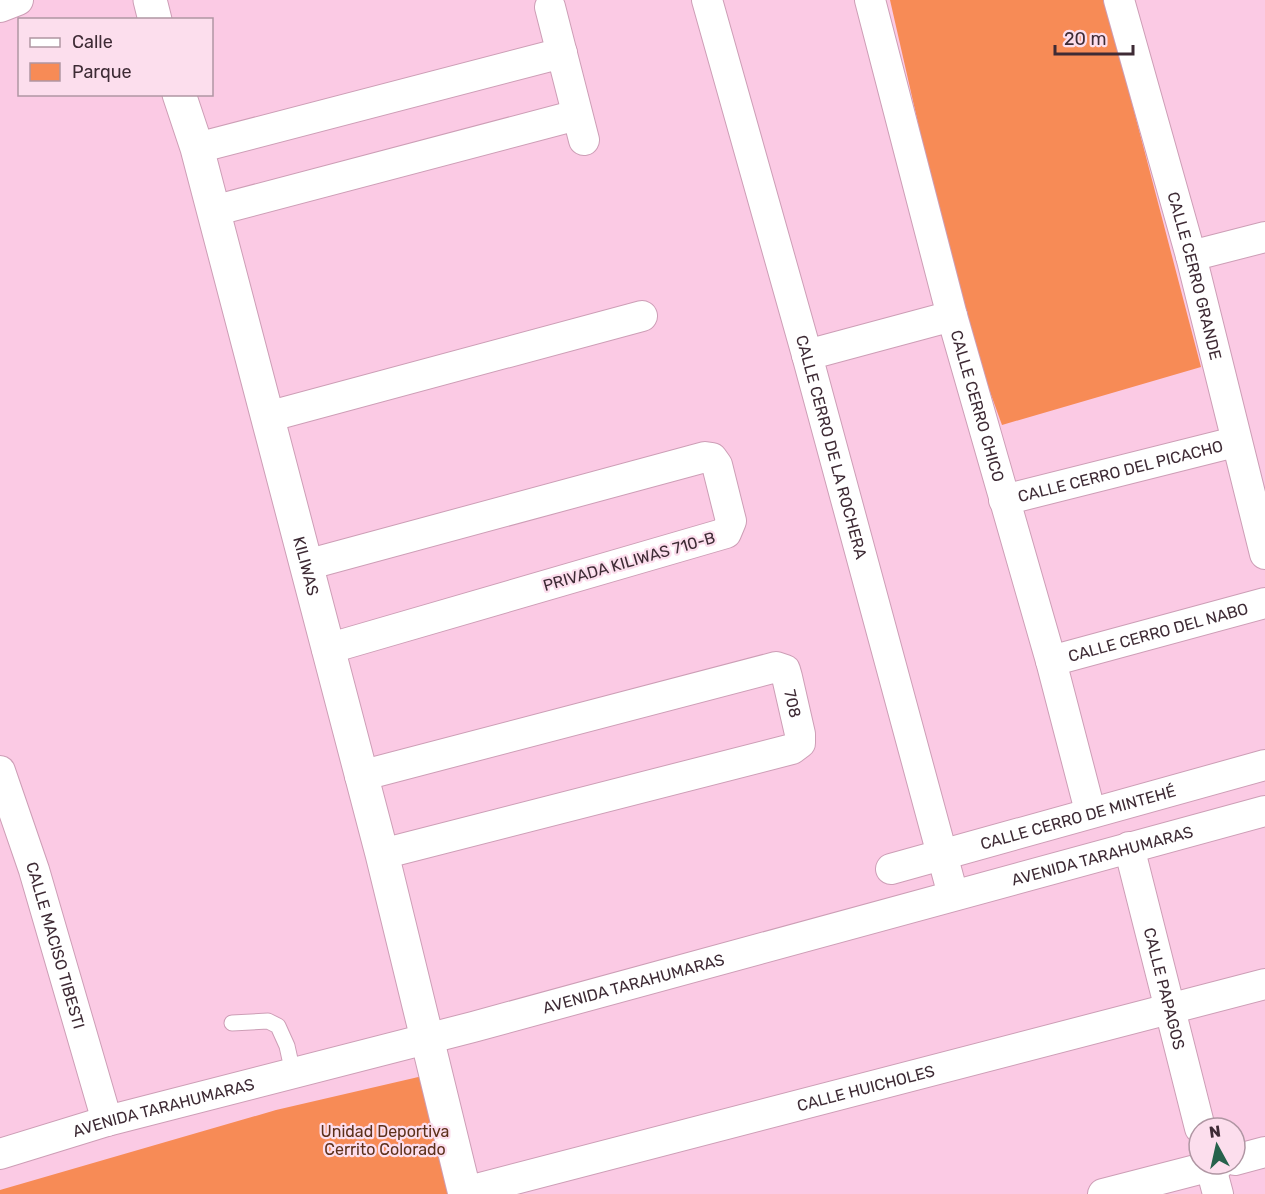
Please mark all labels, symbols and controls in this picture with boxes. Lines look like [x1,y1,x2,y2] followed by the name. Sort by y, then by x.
[18,18,213,96] legend
[1055,18,1133,56] scale bar
[1064,28,1106,50] text: 20 m
[72,31,113,53] text: Calle
[72,61,132,83] text: Parque
[1163,190,1225,362] street label: CALLE CERRO GRANDE
[947,328,1008,484] street label: CALLE CERRO CHICO
[792,333,871,561] street label: CALLE CERRO DE LA ROCHERA
[1016,436,1225,506] street label: CALLE CERRO DEL PICACHO
[541,528,717,595] street label: PRIVADA KILIWAS 710-B
[289,535,323,598] street label: KILIWAS
[1066,599,1250,666] street label: CALLE CERRO DEL NABO
[780,688,805,720] street label: 708
[978,781,1178,854] street label: CALLE CERRO DE MINTEHÉ
[1009,822,1195,890] street label: AVENIDA TARAHUMARAS
[22,859,89,1031] street label: CALLE MACISO TIBESTI
[1140,926,1189,1052] street label: CALLE PAPAGOS
[540,950,726,1018] street label: AVENIDA TARAHUMARAS
[795,1061,937,1115] street label: CALLE HUICHOLES
[70,1075,257,1141] street label: AVENIDA TARAHUMARAS
[1187,1116,1247,1176] north arrow
[1208,1121,1222,1142] text: N
[321,1122,449,1159] park label: Unidad Deportiva Cerrito Colorado

